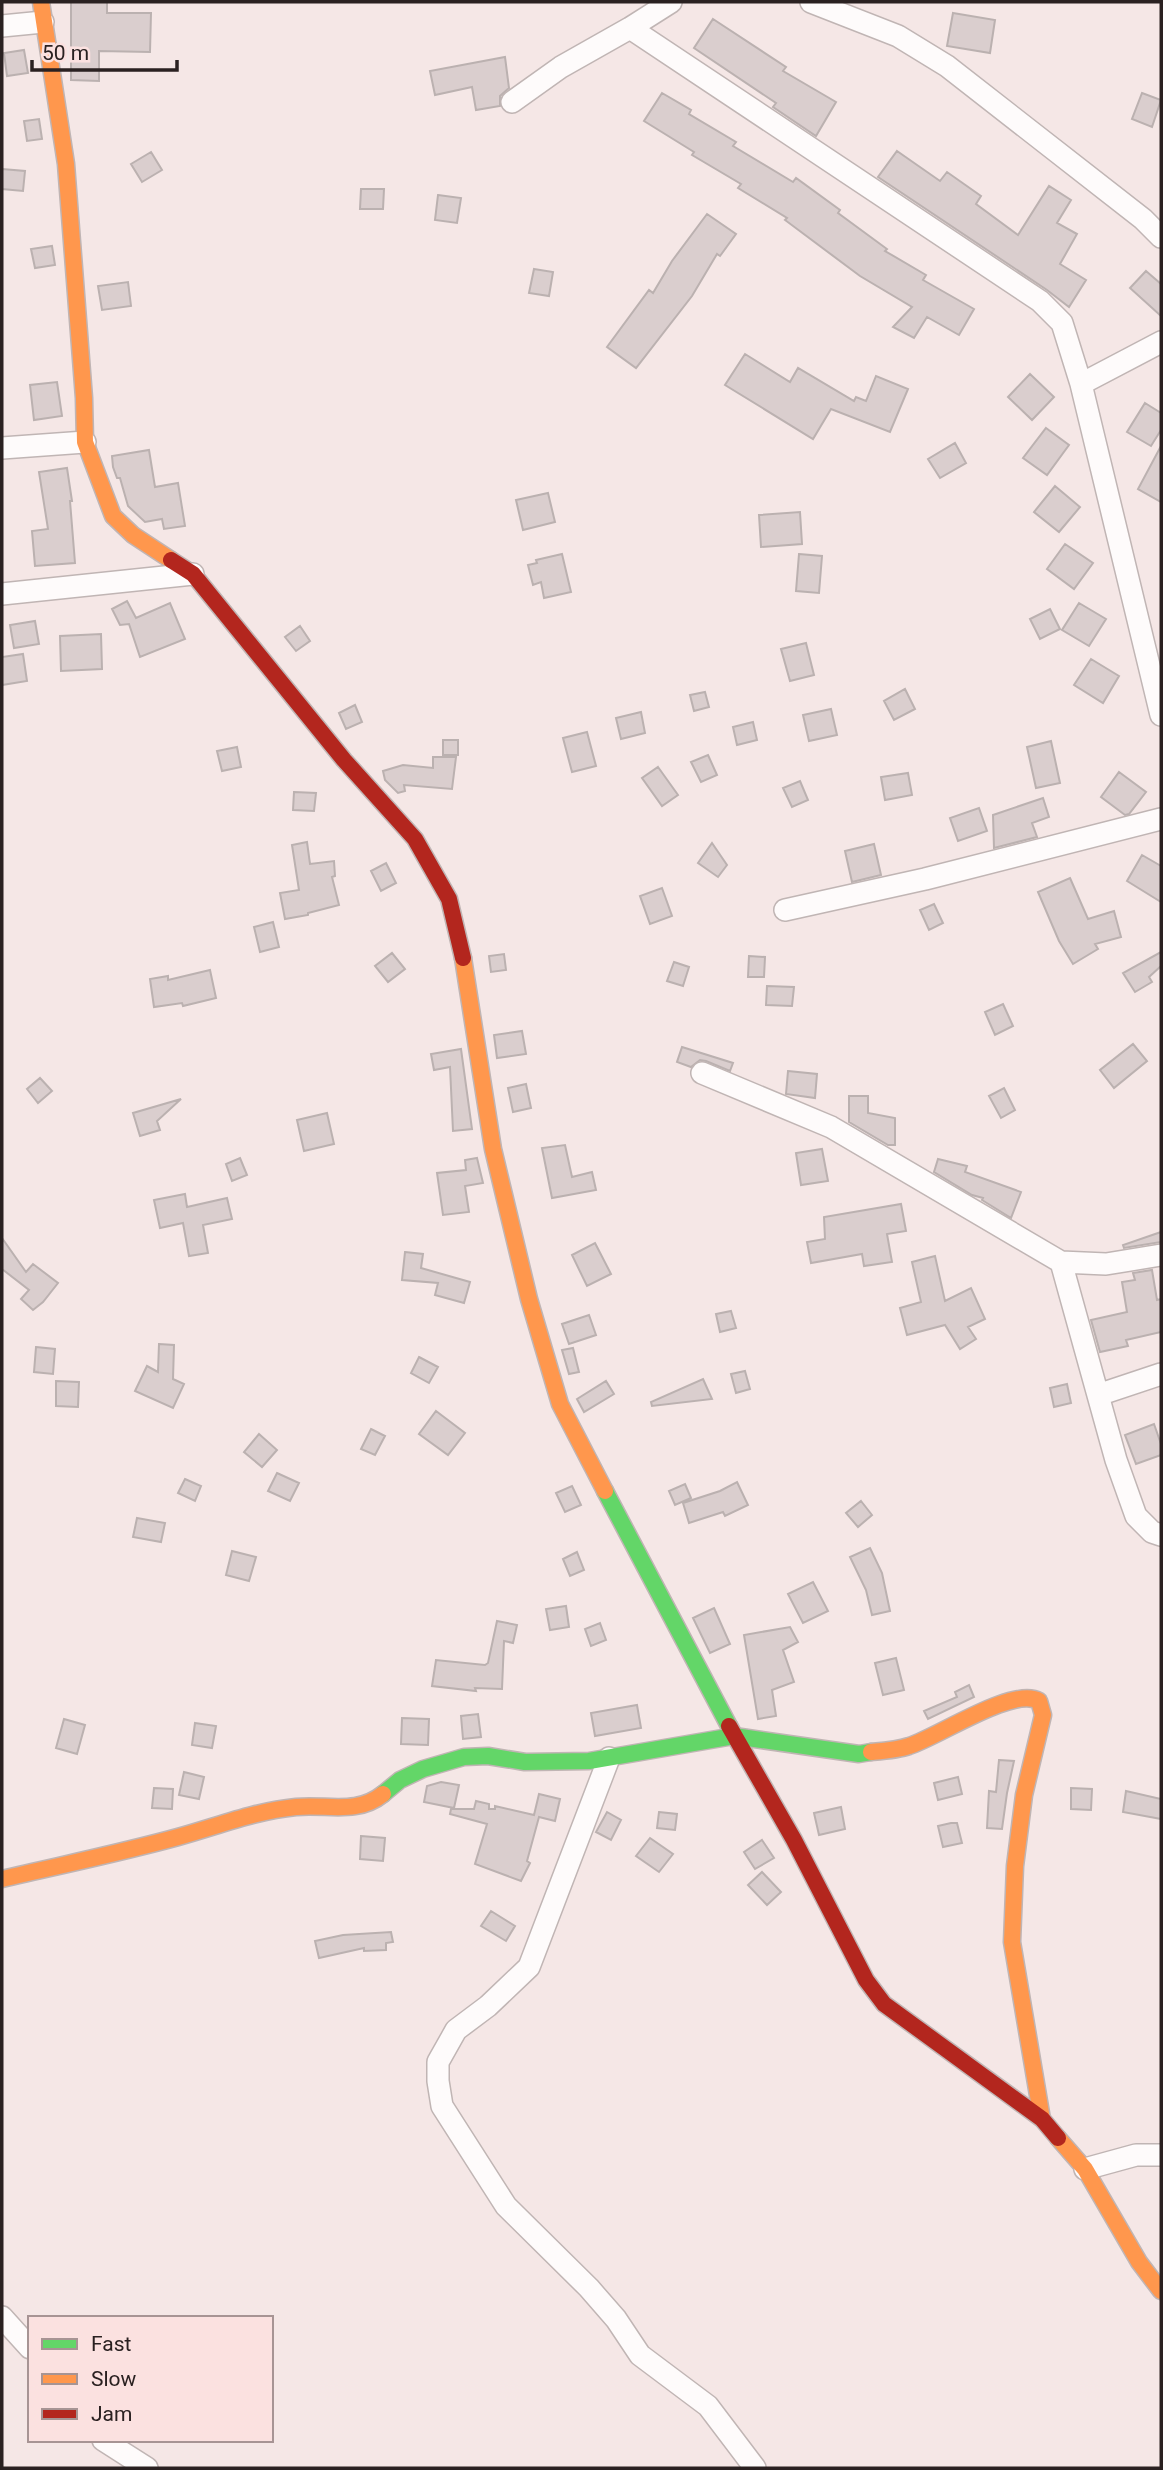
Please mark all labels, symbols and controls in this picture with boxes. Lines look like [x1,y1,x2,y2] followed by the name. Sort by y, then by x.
[32,28,177,72] scale bar
[42,41,89,65] text: 50 m
[28,2316,273,2442] legend
[91,2332,132,2356] text: Fast
[91,2367,137,2391] text: Slow
[91,2402,132,2426] text: Jam

